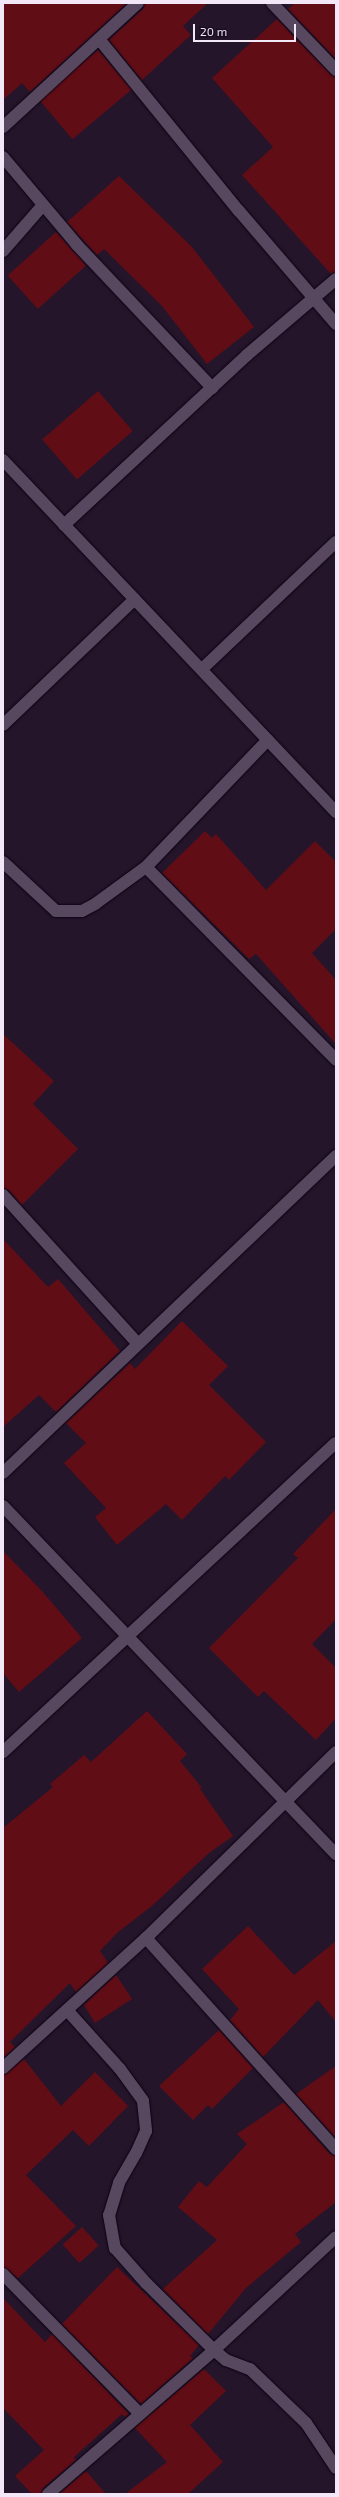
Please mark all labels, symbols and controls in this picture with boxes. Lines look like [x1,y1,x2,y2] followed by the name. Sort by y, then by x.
[195,16,298,42] scale bar
[200,24,227,38] text: 20 m

